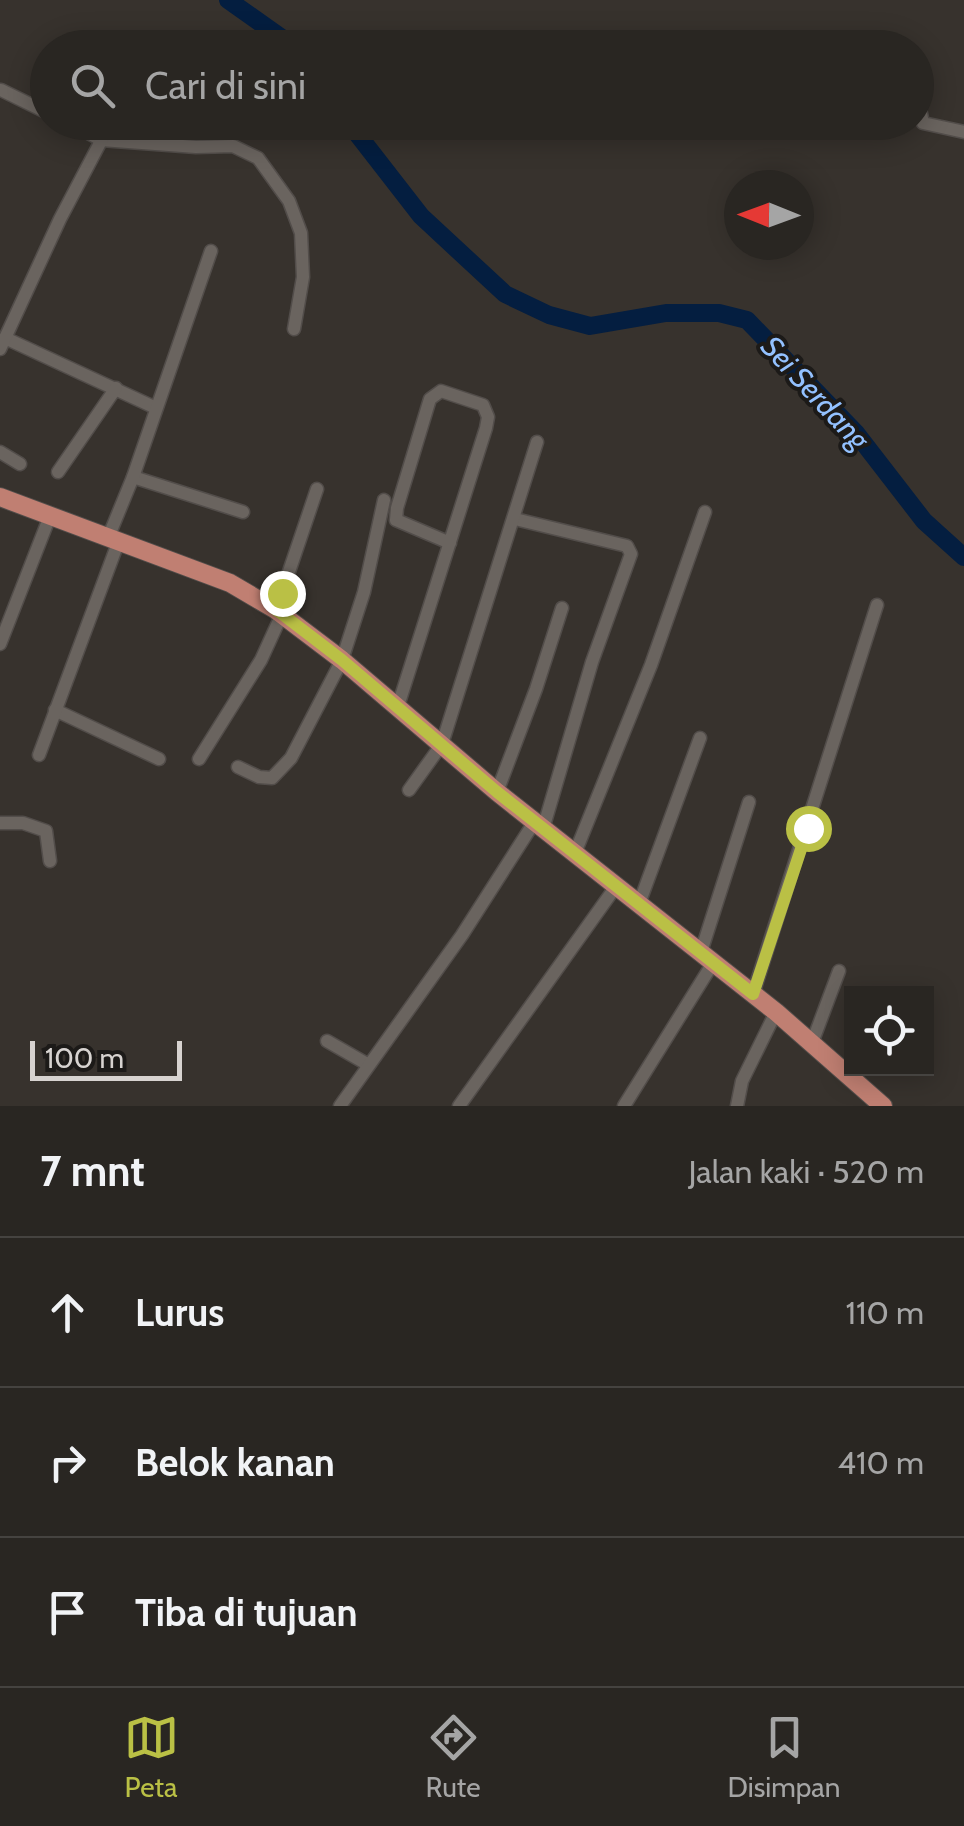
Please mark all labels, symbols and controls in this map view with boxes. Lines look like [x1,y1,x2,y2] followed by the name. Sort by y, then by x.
[30,30,934,140] search box
[65,58,120,113] icon: search
[145,62,306,109] text: Cari di sini
[724,170,814,260] north arrow
[753,328,878,458] water label: Sei Serdang
[260,571,306,617] route end
[786,806,832,852] route start
[844,986,934,1076] map controls
[844,986,934,1076] button: locate
[30,1036,182,1080] scale bar
[45,1041,124,1075] text: 100 m
[40,1145,145,1197] text: 7 mnt
[688,1152,924,1191] text: Jalan kaki · 520 m
[40,1285,95,1340] icon: ahead
[135,1289,224,1336] text: Lurus
[846,1293,924,1332] text: 110 m
[40,1435,95,1490] icon: right
[135,1439,335,1486] text: Belok kanan
[837,1443,924,1482] text: 410 m
[40,1585,95,1640] icon: arrive
[135,1589,357,1636] text: Tiba di tujuan
[124,1710,179,1804] tab: Peta
[426,1710,481,1804] tab: Rute
[728,1710,840,1804] tab: Disimpan

